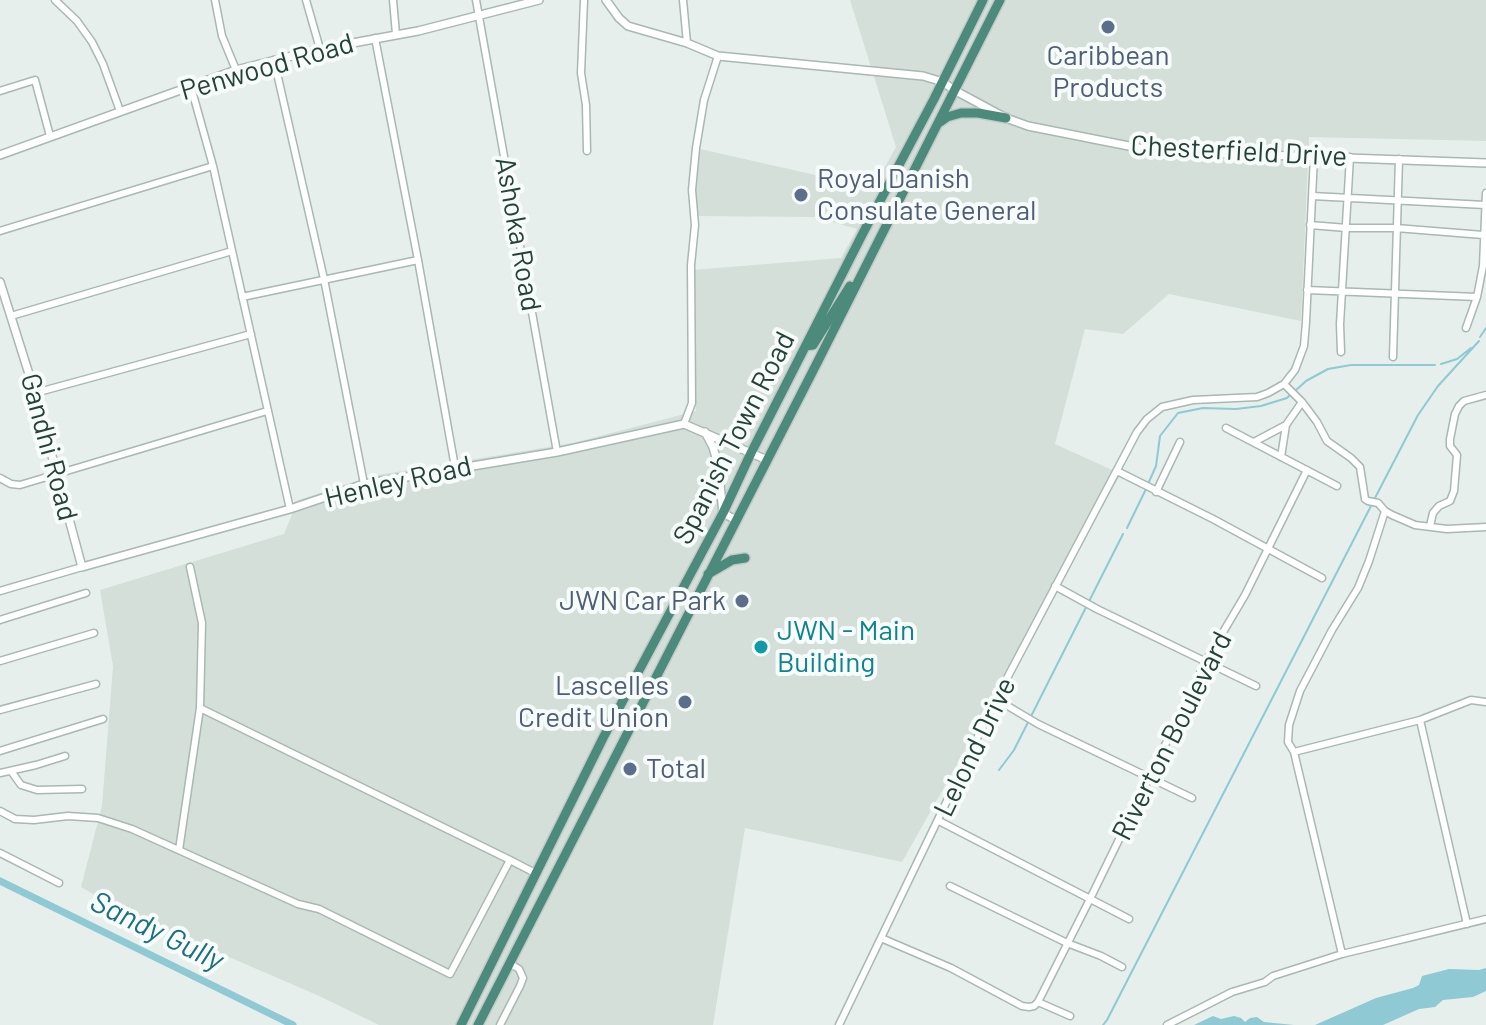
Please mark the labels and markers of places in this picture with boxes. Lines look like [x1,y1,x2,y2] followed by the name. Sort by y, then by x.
[1099,18,1117,36] marker: Caribbean Products
[1047,39,1169,105] place label: Caribbean Products
[817,162,1036,228] place label: Royal Danish Consulate General
[792,186,810,204] marker: Royal Danish Consulate General
[559,584,726,618] place label: JWN Car Park
[733,592,751,610] marker: JWN Car Park
[777,614,915,680] place label: JWN - Main Building
[752,638,770,656] marker: JWN - Main Building
[518,669,669,735] place label: Lascelles Credit Union
[676,693,694,711] marker: Lascelles Credit Union
[646,752,706,786] place label: Total
[621,760,639,778] marker: Total

